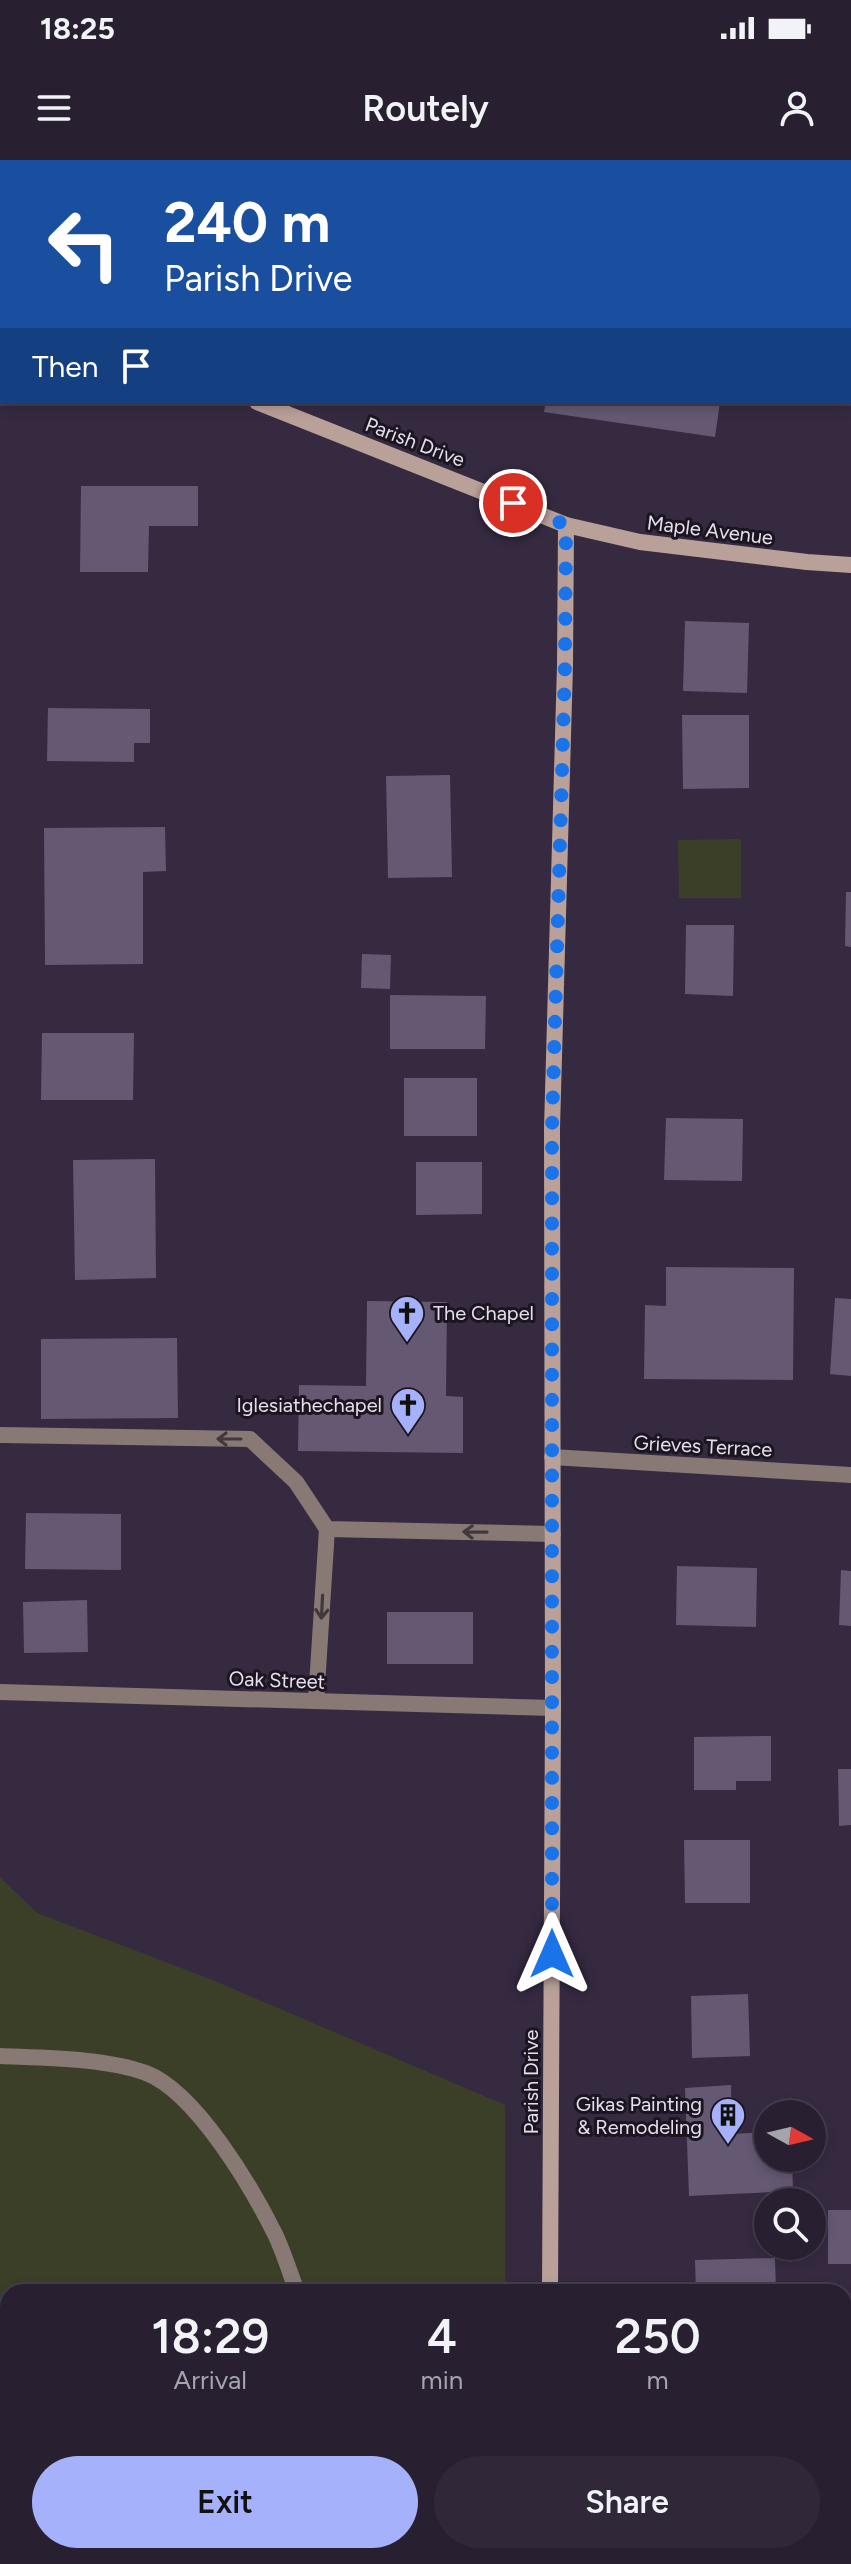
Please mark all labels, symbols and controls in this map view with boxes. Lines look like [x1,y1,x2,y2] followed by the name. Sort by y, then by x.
[40,10,115,47] text: 18:25
[32,86,76,130] icon: menu
[775,86,819,130] icon: person
[362,87,489,130] text: Routely
[164,189,330,256] text: 240 m
[32,192,136,296] icon: left
[164,257,352,300] text: Parish Drive
[114,344,158,388] icon: arrive
[32,348,98,385] text: Then
[362,412,468,472] street label: Parish Drive
[479,469,547,537] pin
[491,481,535,525] icon: arrive
[646,510,774,550] street label: Maple Avenue
[388,1294,426,1344] church icon: The Chapel
[433,1301,534,1325] place label: The Chapel
[389,1386,427,1436] church icon: Iglesiathechapel
[236,1393,382,1417] place label: Iglesiathechapel
[633,1430,773,1462] street label: Grieves Terrace
[216,1431,243,1446] one-way arrow
[462,1524,489,1540] one-way arrow
[314,1593,329,1620] one-way arrow
[228,1666,326,1694] street label: Oak Street
[510,1912,594,1996] position arrow
[519,2030,543,2134] street label: Parish Drive
[576,2092,702,2139] place label: Gikas Painting & Remodeling
[709,2096,747,2146] building icon: Gikas Painting & Remodeling
[754,2100,826,2172] north arrow
[754,2100,826,2260] map controls
[754,2188,826,2260] button: search
[151,2307,269,2365] text: 18:29
[427,2307,457,2365] text: 4
[615,2307,701,2365] text: 250
[174,2364,247,2396] text: Arrival
[421,2364,463,2396] text: min
[647,2364,669,2396] text: m
[32,2456,418,2548] button: Exit
[434,2456,820,2548] button: Share

